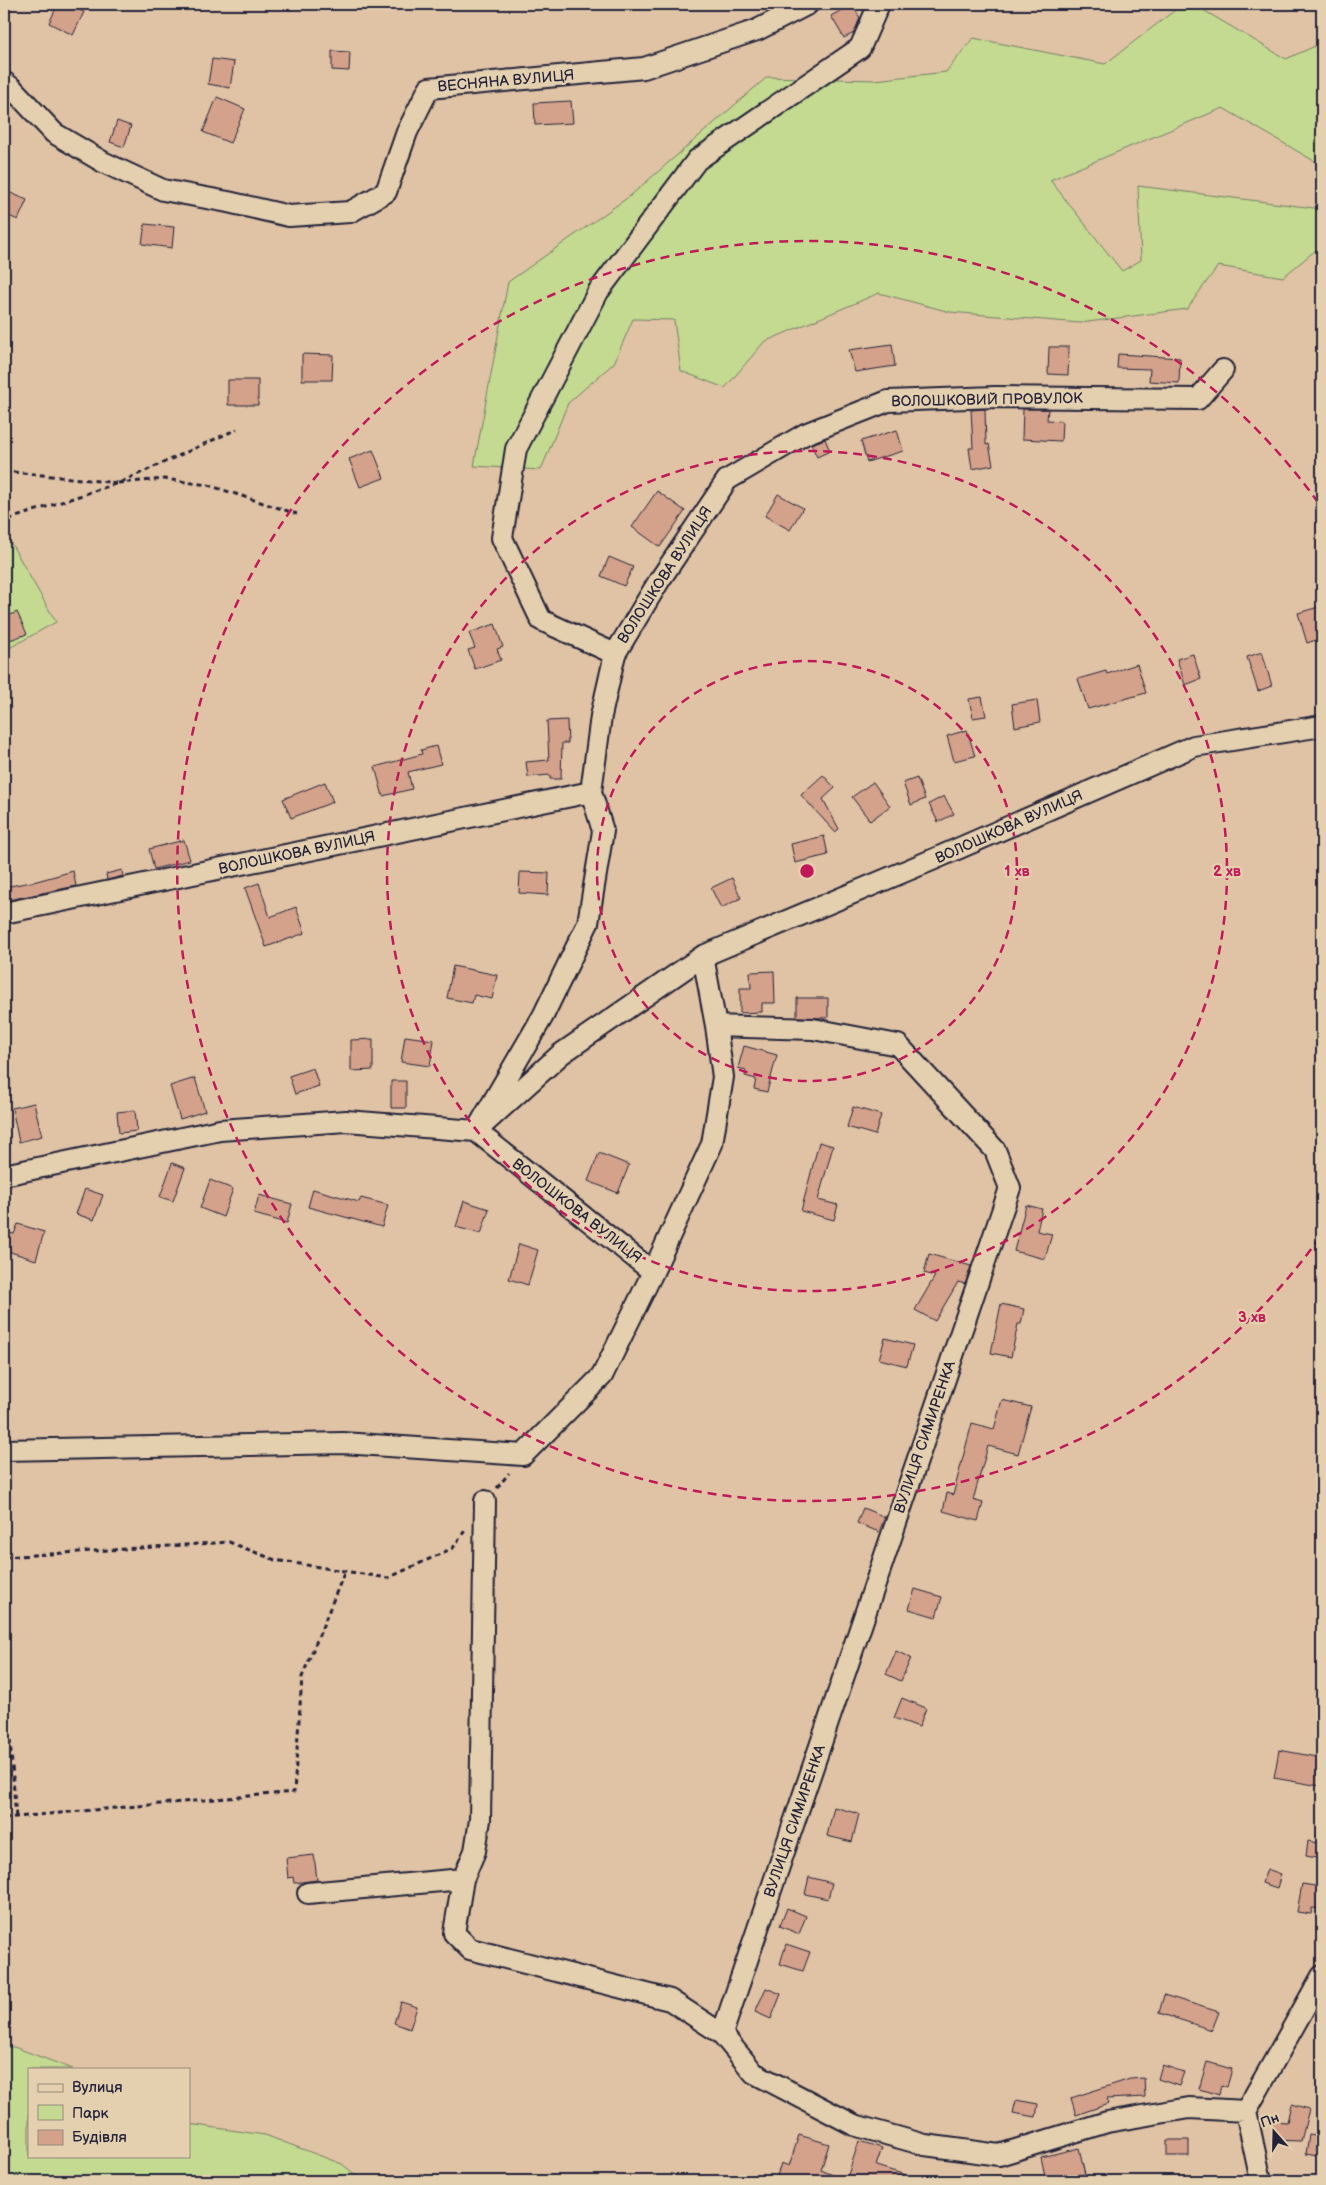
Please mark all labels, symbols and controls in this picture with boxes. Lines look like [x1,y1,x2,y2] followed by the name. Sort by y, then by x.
[437,66,575,96] street label: ВЕСНЯНА ВУЛИЦЯ
[891,389,1083,411] street label: ВОЛОШКОВИЙ ПРОВУЛОК
[614,503,716,647] street label: ВОЛОШКОВА ВУЛИЦЯ
[932,786,1086,868] street label: ВОЛОШКОВА ВУЛИЦЯ
[217,827,377,879] street label: ВОЛОШКОВА ВУЛИЦЯ
[798,862,816,880] centre of rings
[1004,862,1030,881] text: 1 хв
[1213,862,1241,881] text: 2 хв
[508,1154,646,1268] street label: ВОЛОШКОВА ВУЛИЦЯ
[1238,1308,1266,1327] text: 3 хв
[890,1357,960,1516] street label: ВУЛИЦЯ СИМИРЕНКА
[760,1741,830,1900] street label: ВУЛИЦЯ СИМИРЕНКА
[28,2068,190,2158] legend
[72,2078,123,2097] text: Вулиця
[72,2104,109,2123] text: Парк
[1248,2108,1298,2158] north arrow
[1258,2109,1281,2131] text: Пн
[72,2128,127,2147] text: Будівля

